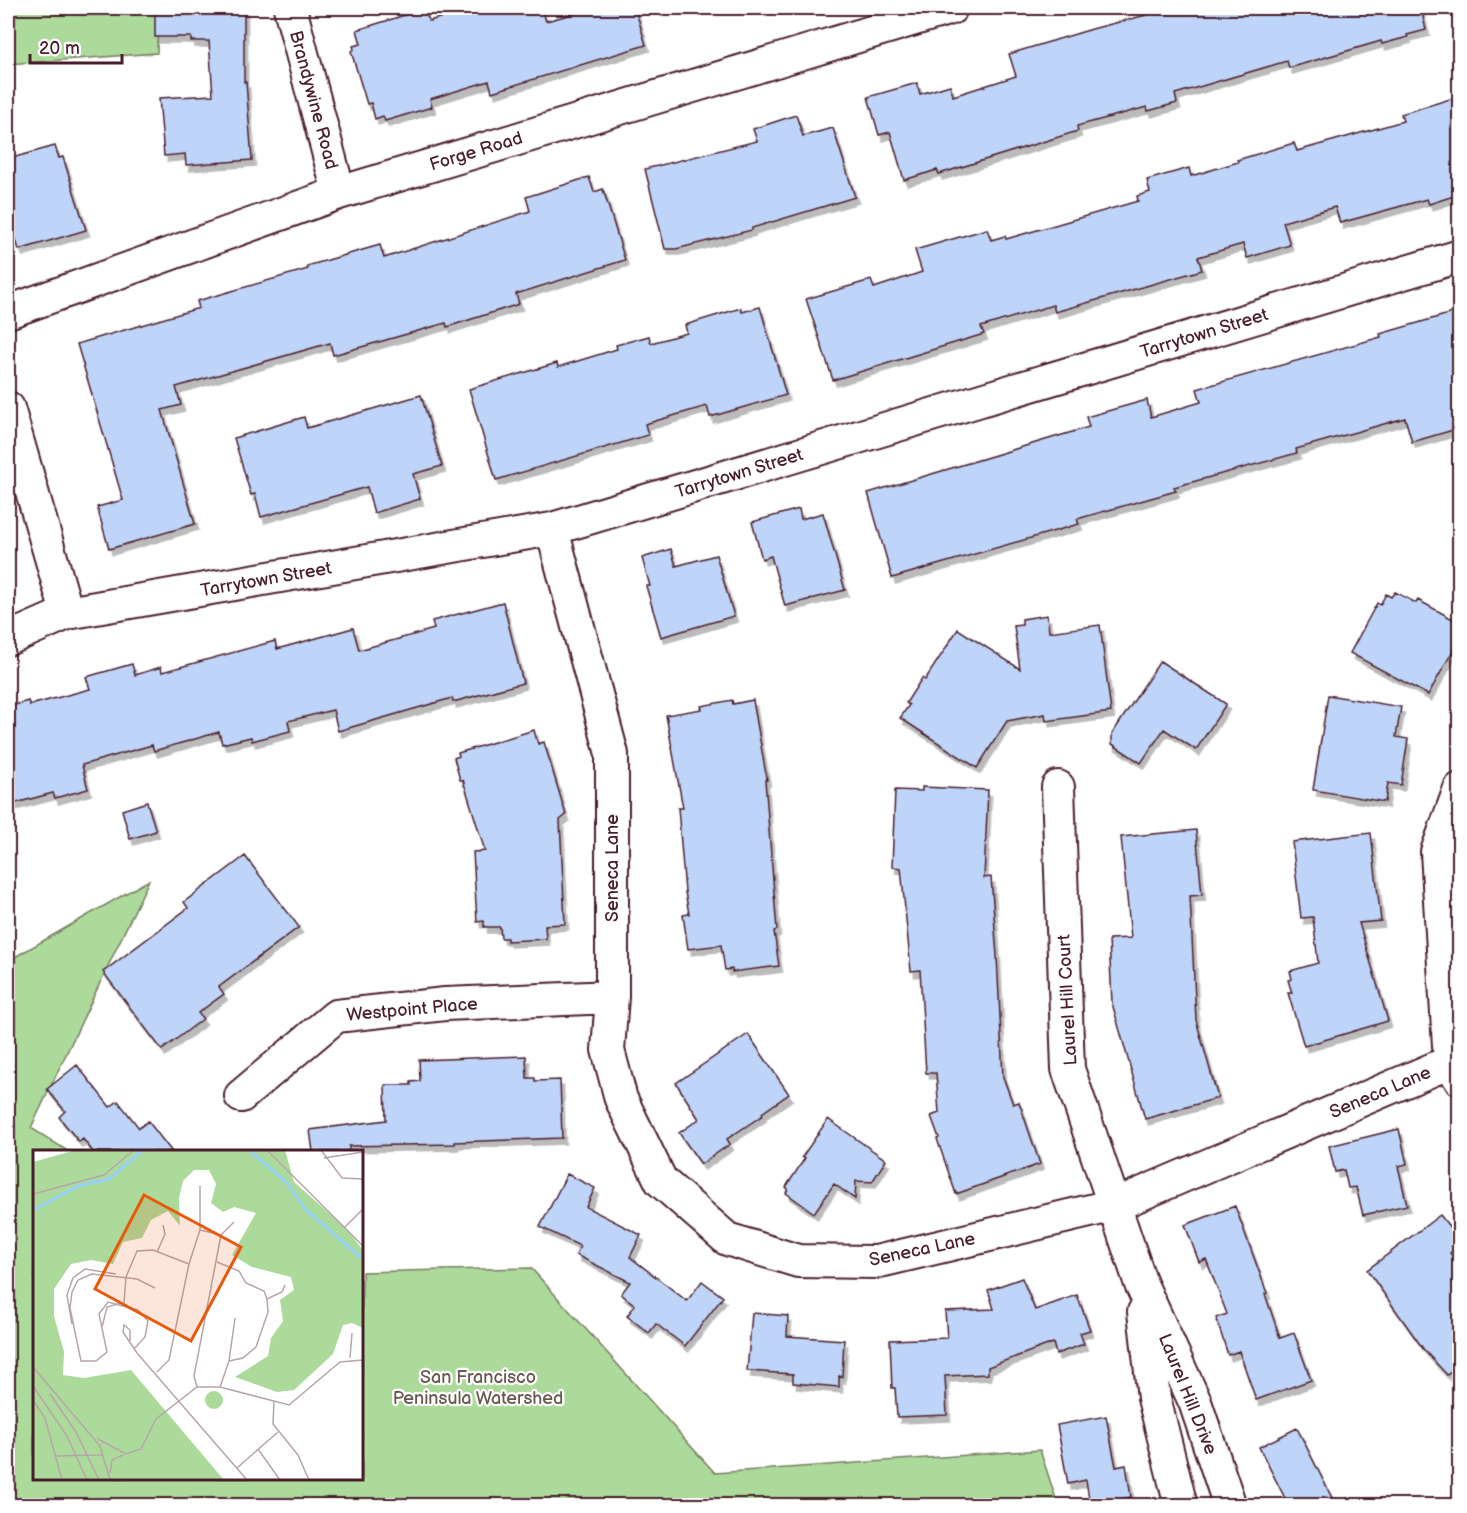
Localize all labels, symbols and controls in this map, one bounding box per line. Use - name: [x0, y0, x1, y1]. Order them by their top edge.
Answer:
- scale bar: [30, 27, 122, 65]
- street label: Brandywine Road: [285, 28, 342, 172]
- text: 20 m: [39, 38, 80, 59]
- street label: Forge Road: [427, 127, 525, 176]
- street label: Tarrytown Street: [1138, 304, 1271, 363]
- street label: Tarrytown Street: [673, 444, 806, 503]
- street label: Tarrytown Street: [199, 558, 334, 601]
- street label: Seneca Lane: [602, 814, 623, 922]
- street label: Laurel Hill Court: [1054, 934, 1081, 1066]
- street label: Westpoint Place: [346, 993, 479, 1026]
- street label: Seneca Lane: [1326, 1062, 1434, 1123]
- inset map: [33, 1150, 363, 1480]
- street label: Seneca Lane: [867, 1228, 977, 1271]
- street label: Laurel Hill Drive: [1154, 1331, 1221, 1458]
- park label: San Francisco Peninsula Watershed: [393, 1367, 563, 1409]

